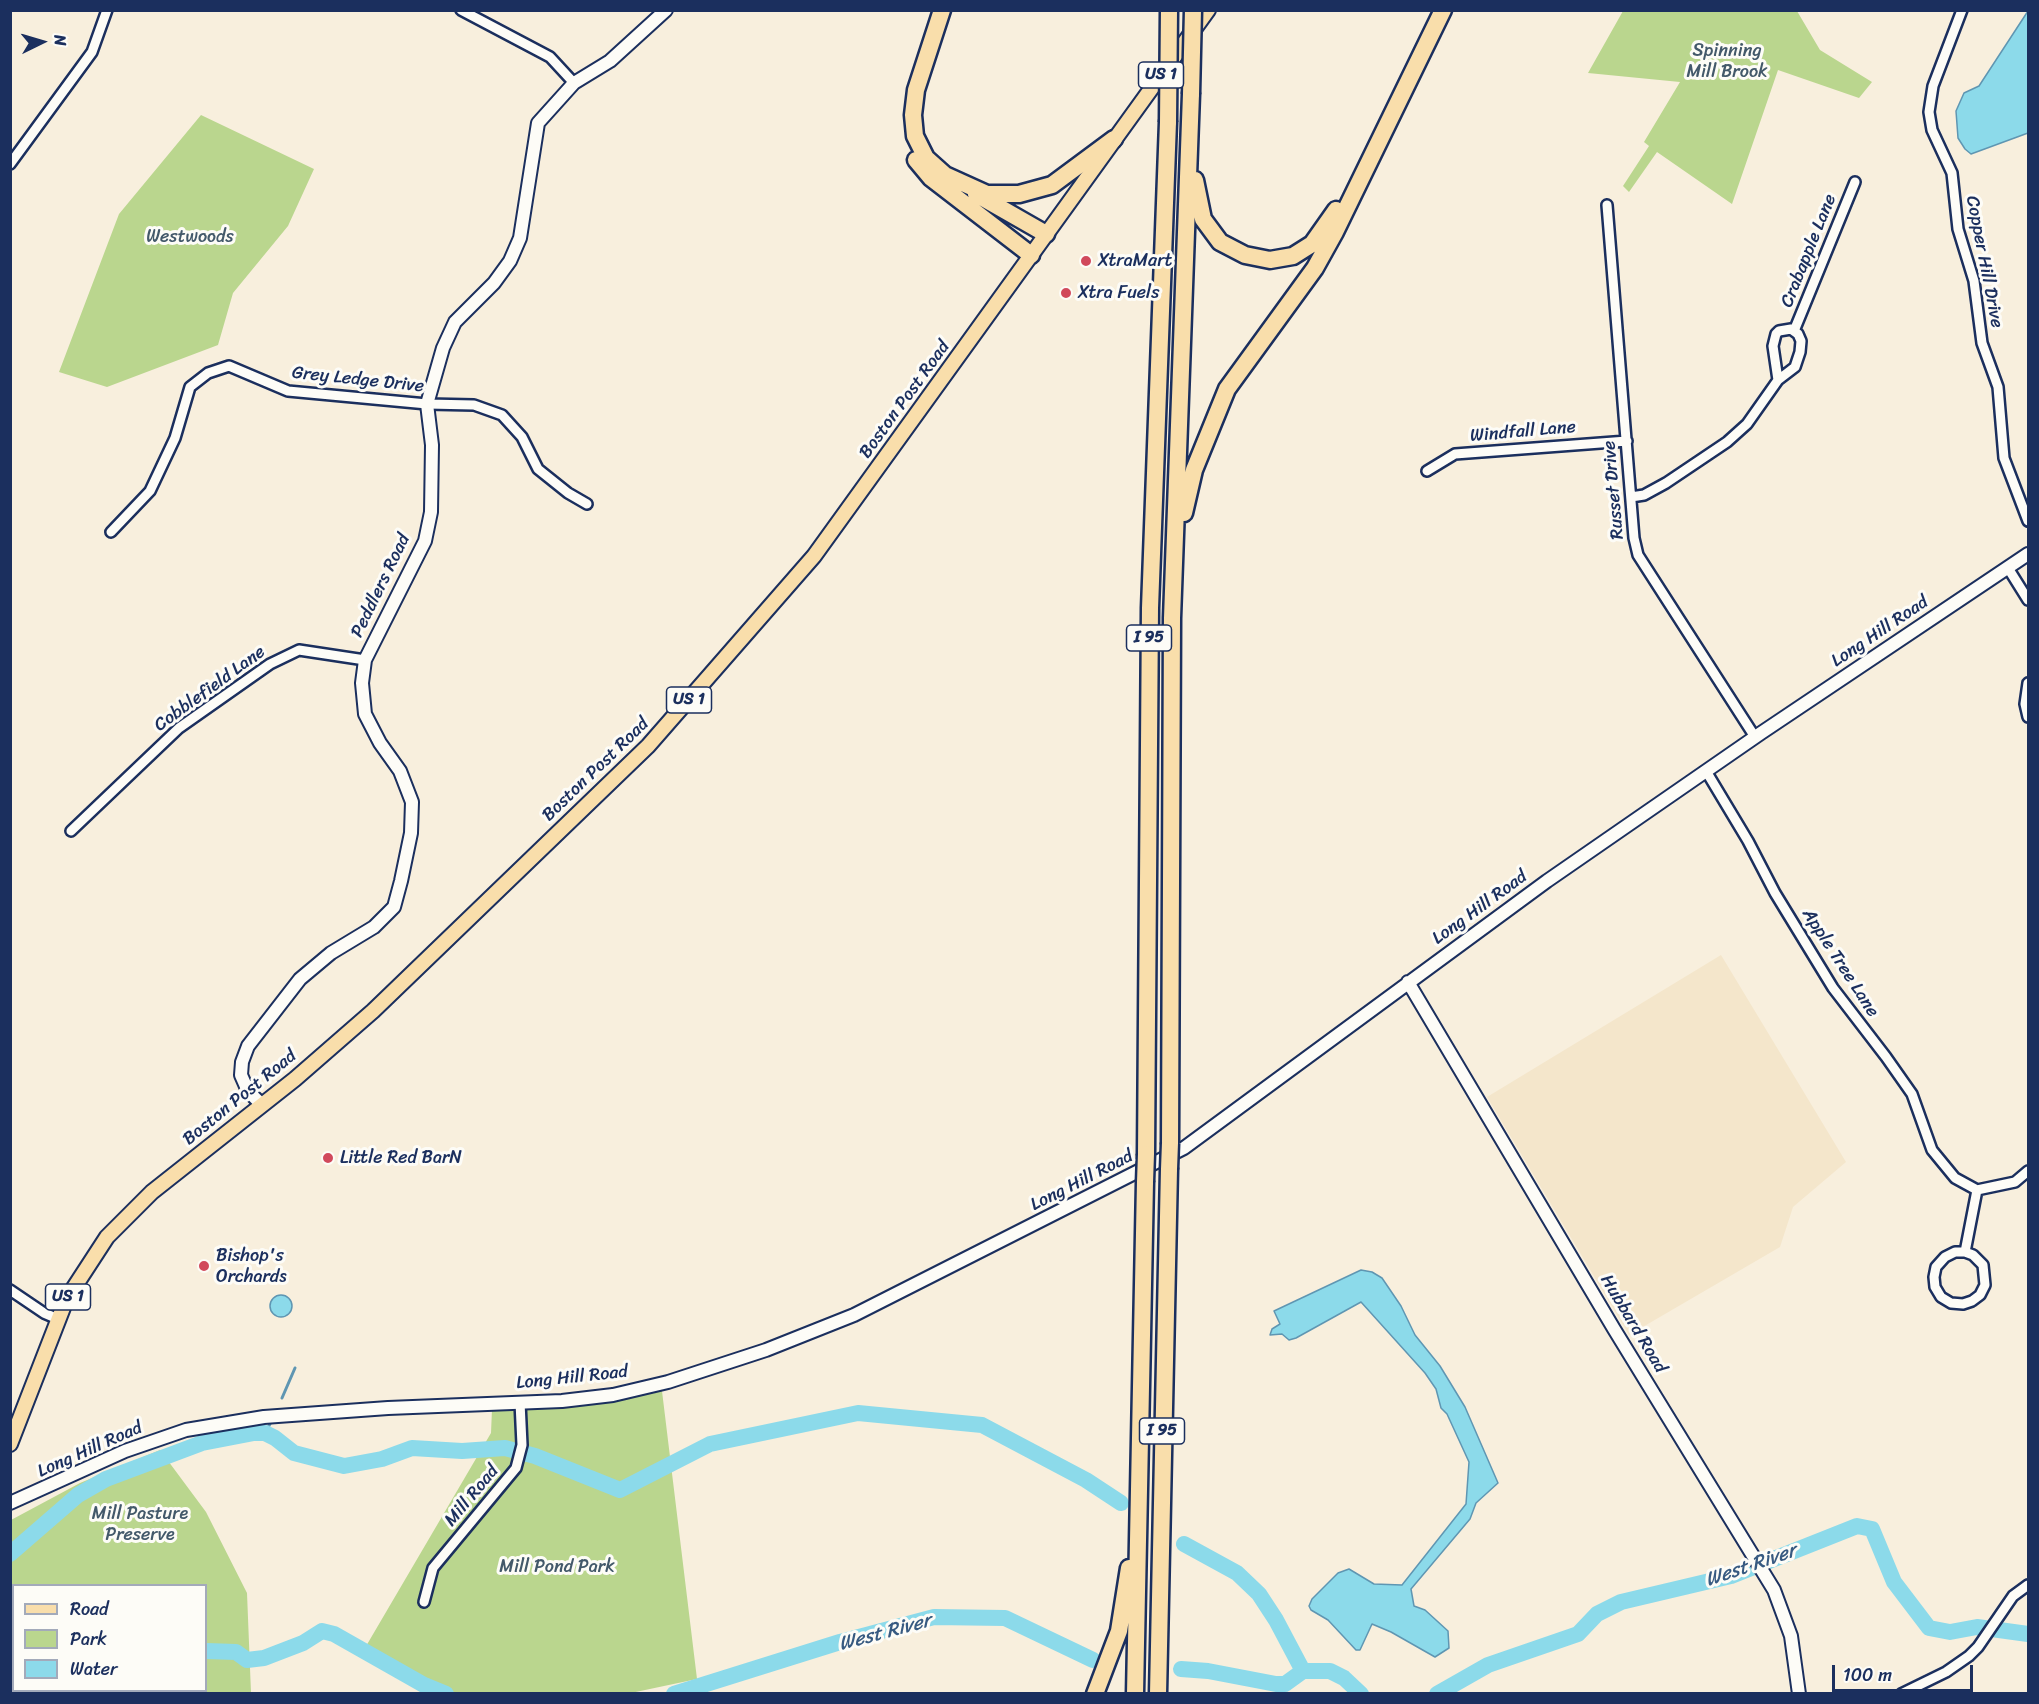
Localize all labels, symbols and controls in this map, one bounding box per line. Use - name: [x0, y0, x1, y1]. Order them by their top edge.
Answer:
- north arrow: [12, 12, 72, 72]
- text: N: [46, 34, 75, 47]
- park label: Spinning Mill Brook: [1686, 40, 1768, 82]
- road number: US 1: [1138, 62, 1184, 88]
- street label: Crabapple Lane: [1776, 191, 1842, 311]
- street label: Copper Hill Drive: [1961, 194, 2007, 330]
- park label: Westwoods: [146, 226, 234, 248]
- place label: XtraMart: [1098, 250, 1172, 272]
- marker: XtraMart: [1079, 254, 1093, 268]
- place label: Xtra Fuels: [1078, 282, 1160, 304]
- marker: Xtra Fuels: [1059, 286, 1073, 300]
- street label: Boston Post Road: [855, 337, 955, 463]
- street label: Grey Ledge Drive: [291, 362, 425, 398]
- street label: Windfall Lane: [1469, 417, 1577, 447]
- street label: Russet Drive: [1599, 440, 1629, 540]
- street label: Peddlers Road: [347, 531, 415, 641]
- street label: Long Hill Road: [1827, 592, 1933, 672]
- road number: I 95: [1126, 625, 1172, 651]
- street label: Cobblefield Lane: [150, 642, 270, 736]
- road number: US 1: [666, 687, 712, 713]
- street label: Boston Post Road: [538, 714, 654, 826]
- street label: Long Hill Road: [1428, 866, 1532, 950]
- street label: Apple Tree Lane: [1797, 905, 1883, 1021]
- street label: Boston Post Road: [179, 1046, 301, 1150]
- street label: Long Hill Road: [1027, 1146, 1137, 1216]
- place label: Little Red BarN: [340, 1147, 462, 1169]
- marker: Little Red BarN: [321, 1151, 335, 1165]
- place label: Bishop's Orchards: [216, 1245, 287, 1288]
- marker: Bishop's Orchards: [197, 1259, 211, 1273]
- street label: Hubbard Road: [1595, 1271, 1671, 1377]
- road number: US 1: [46, 1284, 90, 1310]
- street label: Long Hill Road: [515, 1361, 629, 1395]
- street label: Long Hill Road: [34, 1417, 146, 1483]
- road number: I 95: [1140, 1418, 1184, 1444]
- street label: Mill Road: [440, 1461, 504, 1531]
- park label: Mill Pasture Preserve: [92, 1503, 188, 1546]
- water label: West River: [1703, 1539, 1799, 1593]
- park label: Mill Pond Park: [499, 1556, 615, 1578]
- legend: [12, 1584, 207, 1692]
- text: Road: [70, 1593, 109, 1625]
- water label: West River: [836, 1609, 934, 1657]
- text: Park: [70, 1623, 107, 1655]
- text: Water: [70, 1653, 117, 1685]
- scale bar: [1835, 1653, 1976, 1691]
- text: 100 m: [1843, 1659, 1892, 1691]

